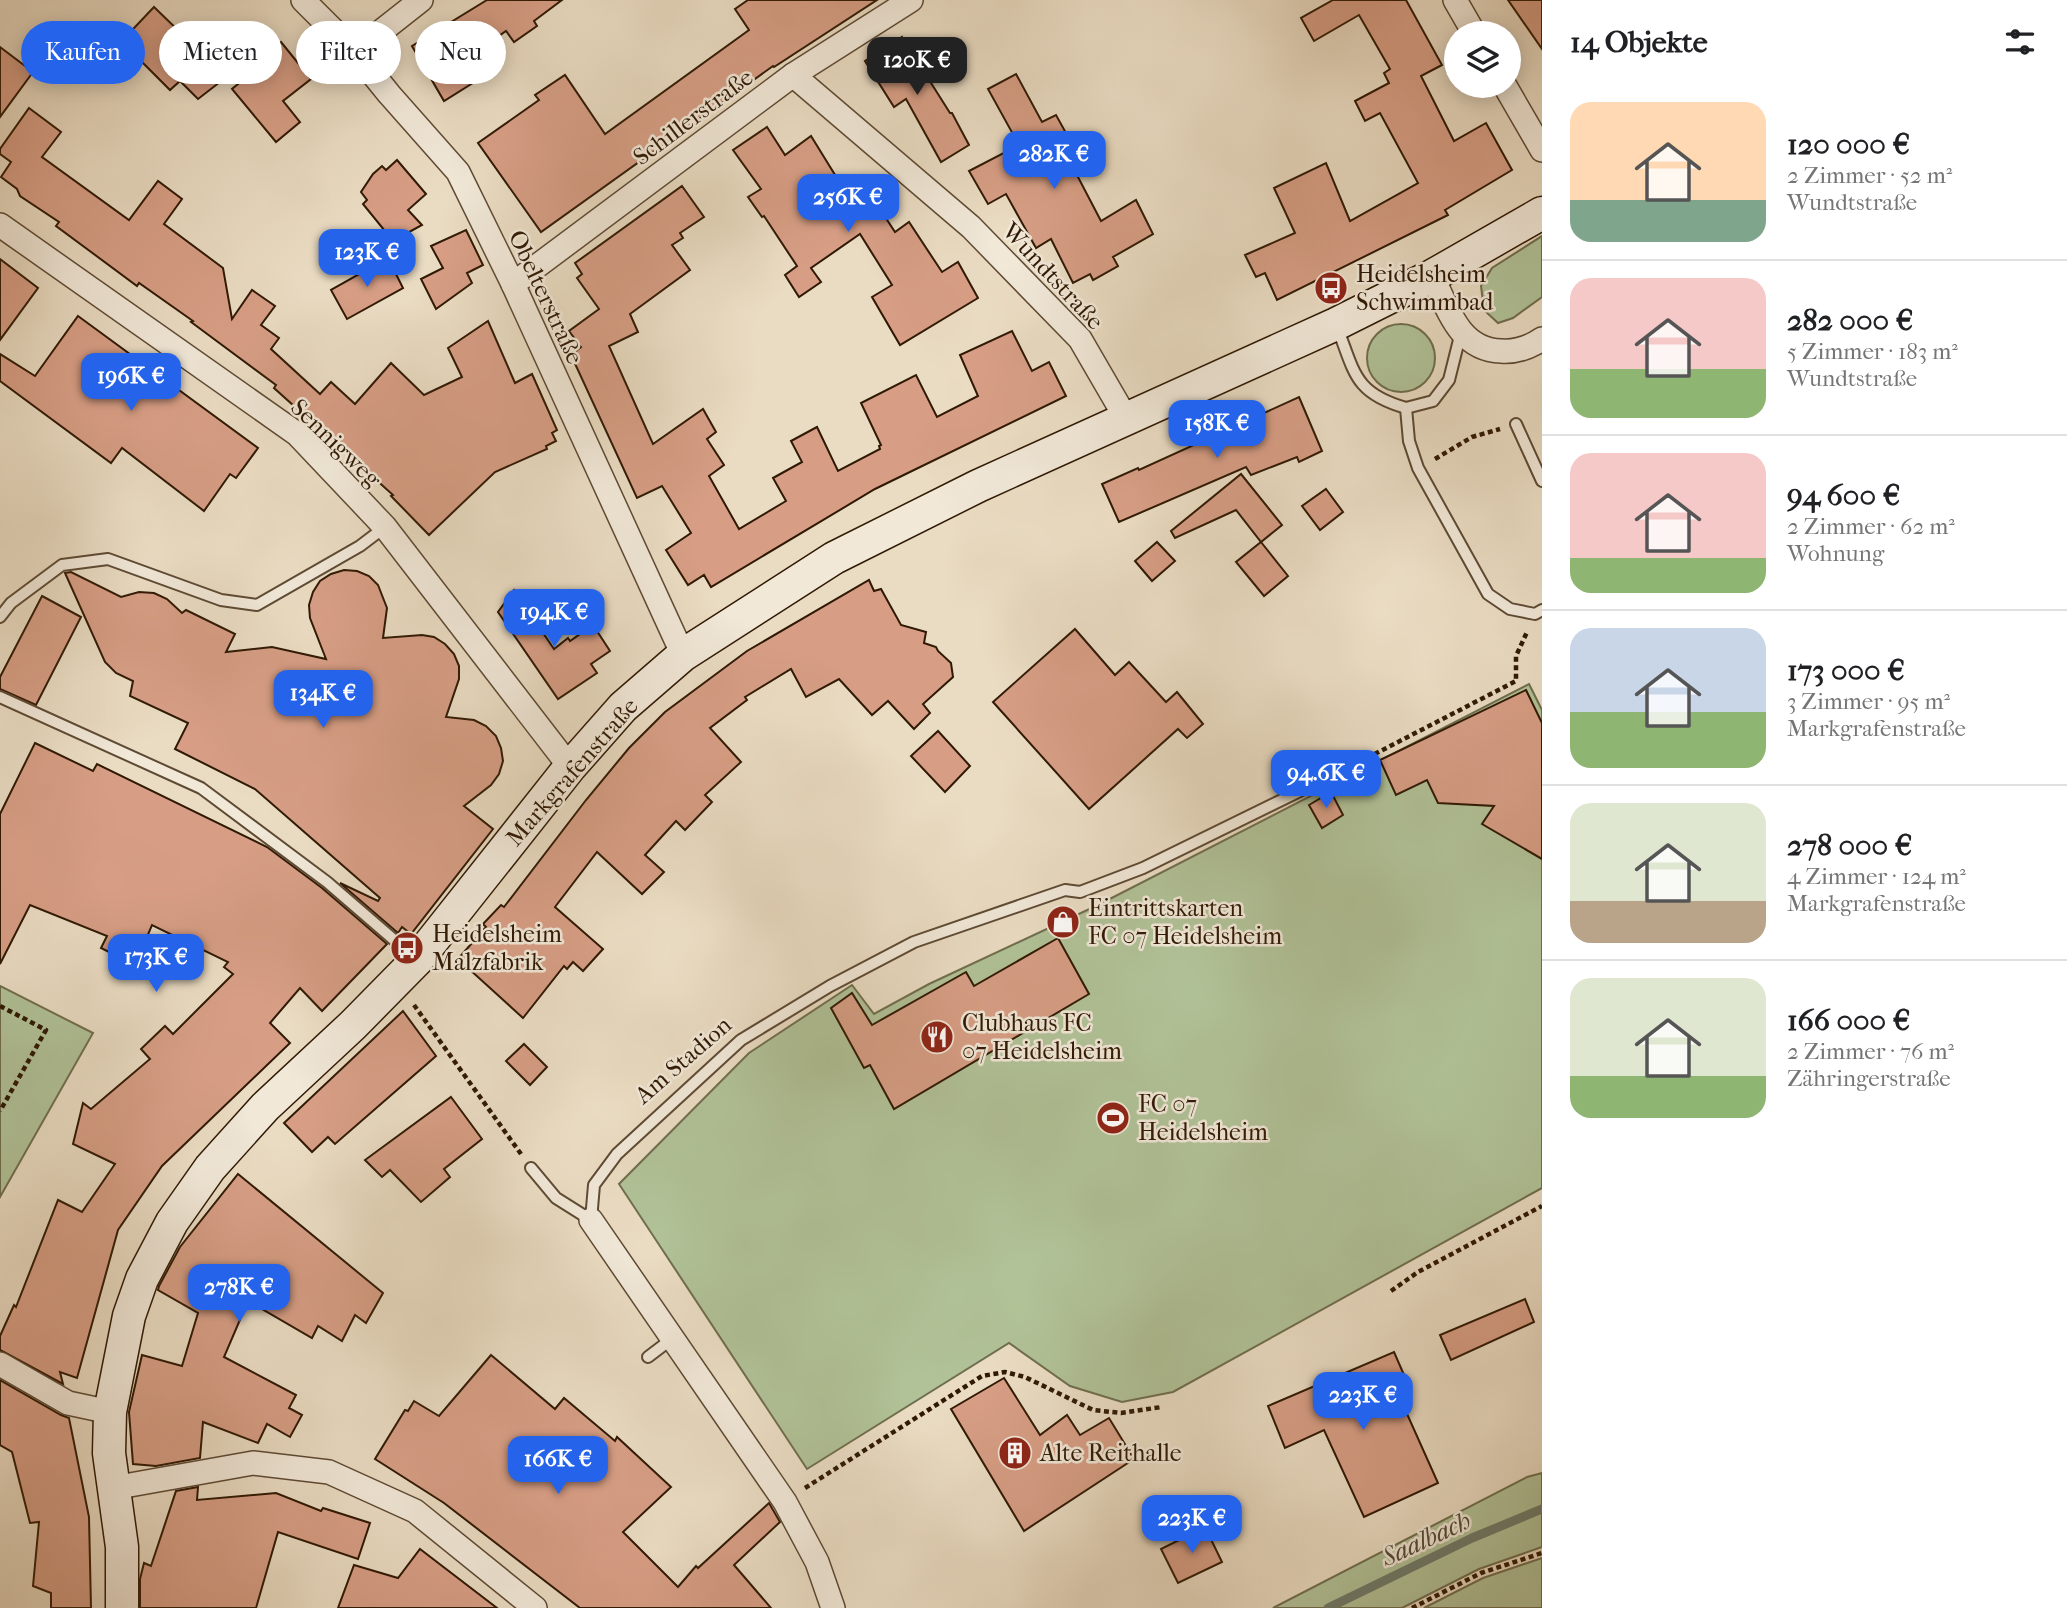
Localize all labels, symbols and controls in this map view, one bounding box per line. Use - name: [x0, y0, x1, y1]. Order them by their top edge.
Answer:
- chip: Kaufen: [21, 21, 145, 84]
- chip: Mieten: [159, 21, 282, 84]
- chip: Filter: [296, 21, 401, 84]
- chip: Neu: [415, 21, 506, 84]
- map controls: [1444, 21, 1521, 98]
- button: layers: [1444, 21, 1521, 98]
- icon: filters: [2001, 23, 2039, 61]
- text: 14 Objekte: [1570, 25, 1708, 60]
- pin: 120K €: [860, 38, 974, 97]
- text: 120K €: [883, 46, 951, 73]
- street label: Schillerstraße: [628, 63, 758, 171]
- text: 120 000 €: [1787, 127, 1910, 162]
- icon: home: [1626, 130, 1710, 214]
- pin: 282K €: [997, 132, 1111, 191]
- text: 282K €: [1019, 140, 1089, 167]
- text: 2 Zimmer · 52 m²: [1787, 162, 1952, 189]
- pin: 256K €: [791, 174, 905, 234]
- text: 256K €: [813, 183, 883, 210]
- text: Wundtstraße: [1787, 189, 1917, 216]
- street label: Wundtstraße: [996, 216, 1110, 335]
- street label: Obelterstraße: [503, 226, 589, 368]
- pin: 123K €: [310, 230, 424, 289]
- text: 123K €: [335, 238, 399, 265]
- place label: Heidelsheim Schwimmbad: [1356, 260, 1494, 316]
- bus stop icon: Heidelsheim Schwimmbad: [1312, 269, 1350, 307]
- text: 282 000 €: [1787, 303, 1913, 338]
- icon: home: [1626, 306, 1710, 390]
- text: 5 Zimmer · 183 m²: [1787, 338, 1958, 365]
- pin: 196K €: [74, 354, 188, 413]
- text: 196K €: [97, 362, 165, 389]
- text: Wundtstraße: [1787, 365, 1917, 392]
- street label: Sennigweg: [285, 393, 388, 494]
- pin: 158K €: [1160, 400, 1274, 460]
- text: 158K €: [1185, 409, 1249, 436]
- text: 94 600 €: [1787, 478, 1900, 513]
- icon: home: [1626, 481, 1710, 565]
- text: 2 Zimmer · 62 m²: [1787, 513, 1955, 540]
- text: Wohnung: [1787, 540, 1884, 567]
- pin: 194K €: [497, 590, 611, 649]
- text: 194K €: [520, 598, 588, 625]
- text: 173 000 €: [1787, 653, 1905, 688]
- icon: home: [1626, 656, 1710, 740]
- pin: 134K €: [266, 670, 380, 730]
- text: 134K €: [290, 679, 356, 706]
- text: 3 Zimmer · 95 m²: [1787, 688, 1950, 715]
- street label: Markgrafenstraße: [500, 692, 644, 852]
- text: Markgrafenstraße: [1787, 715, 1966, 742]
- pin: 94.6K €: [1261, 750, 1391, 810]
- text: 94.6K €: [1287, 759, 1365, 786]
- text: 278 000 €: [1787, 828, 1912, 863]
- icon: home: [1626, 831, 1710, 915]
- text: 4 Zimmer · 124 m²: [1787, 863, 1966, 890]
- text: Markgrafenstraße: [1787, 890, 1966, 917]
- place label: Eintrittskarten FC 07 Heidelsheim: [1088, 894, 1282, 950]
- shop icon: Eintrittskarten FC 07 Heidelsheim: [1044, 903, 1082, 941]
- place label: Heidelsheim Malzfabrik: [432, 920, 562, 976]
- bus stop icon: Heidelsheim Malzfabrik: [388, 929, 426, 967]
- pin: 173K €: [99, 934, 213, 994]
- text: 173K €: [124, 943, 188, 970]
- text: 166 000 €: [1787, 1003, 1910, 1038]
- icon: home: [1626, 1006, 1710, 1090]
- place label: Clubhaus FC 07 Heidelsheim: [962, 1009, 1122, 1065]
- street label: Am Stadion: [628, 1010, 737, 1110]
- restaurant icon: Clubhaus FC 07 Heidelsheim: [918, 1018, 956, 1056]
- text: 2 Zimmer · 76 m²: [1787, 1038, 1954, 1065]
- text: Zähringerstraße: [1787, 1065, 1951, 1092]
- place label: FC 07 Heidelsheim: [1138, 1090, 1268, 1146]
- sports icon: FC 07 Heidelsheim: [1094, 1099, 1132, 1137]
- pin: 278K €: [182, 1264, 296, 1324]
- text: 278K €: [204, 1273, 274, 1300]
- pin: 223K €: [1306, 1372, 1420, 1432]
- text: 223K €: [1329, 1381, 1397, 1408]
- building icon: Alte Reithalle: [996, 1434, 1034, 1472]
- pin: 166K €: [501, 1436, 615, 1496]
- place label: Alte Reithalle: [1039, 1439, 1182, 1467]
- text: 166K €: [524, 1445, 592, 1472]
- pin: 223K €: [1135, 1496, 1249, 1555]
- text: 223K €: [1158, 1504, 1226, 1531]
- water label: Saalbach: [1375, 1505, 1476, 1574]

